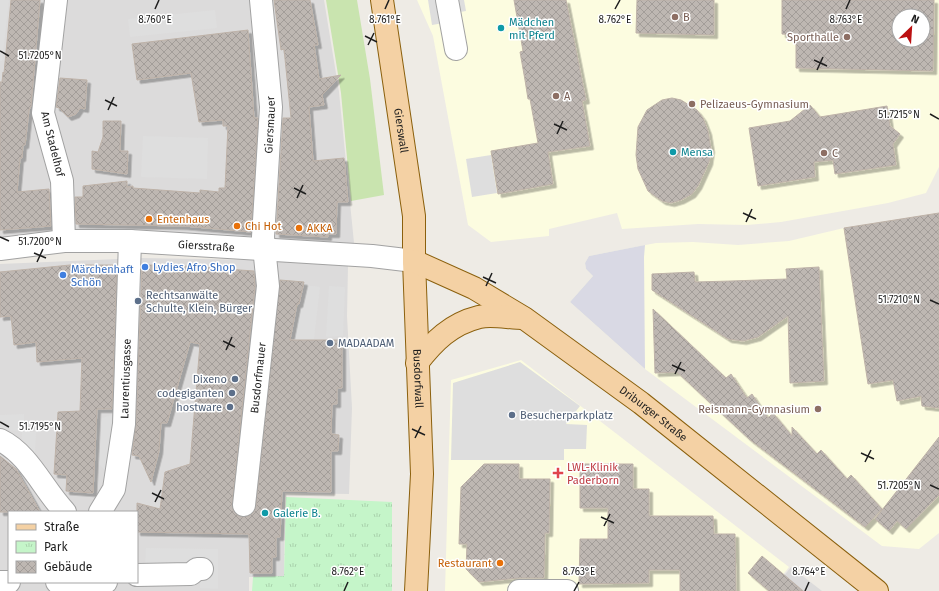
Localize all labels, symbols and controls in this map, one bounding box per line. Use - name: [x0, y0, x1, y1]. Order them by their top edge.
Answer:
- north arrow: [891, 8, 931, 48]
- place label: B: [683, 11, 690, 24]
- marker: B: [670, 12, 680, 22]
- text: N: [909, 12, 921, 27]
- text: 8.760°E: [138, 14, 172, 26]
- text: 8.761°E: [369, 14, 401, 26]
- text: 8.762°E: [599, 14, 631, 26]
- text: 8.763°E: [830, 14, 862, 26]
- place label: Mädchen mit Pferd: [509, 16, 555, 42]
- marker: Mädchen mit Pferd: [496, 23, 506, 33]
- place label: Sporthalle: [787, 31, 839, 44]
- marker: Sporthalle: [842, 32, 852, 42]
- text: 51.7205°N: [18, 50, 62, 62]
- place label: A: [564, 90, 571, 103]
- marker: A: [551, 91, 561, 101]
- street label: Giersmauer: [262, 95, 278, 154]
- place label: Pelizaeus-Gymnasium: [700, 98, 809, 111]
- marker: Pelizaeus-Gymnasium: [687, 99, 697, 109]
- street label: Gierswall: [391, 107, 411, 154]
- text: 51.7215°N: [878, 109, 920, 121]
- street label: Am Stadelhof: [38, 110, 67, 179]
- place label: Mensa: [681, 146, 713, 159]
- marker: Mensa: [668, 147, 678, 157]
- place label: C: [832, 147, 838, 160]
- marker: C: [819, 148, 829, 158]
- place label: Entenhaus: [157, 213, 209, 226]
- marker: Entenhaus: [144, 214, 154, 224]
- place label: Chi Hot: [245, 220, 281, 233]
- marker: Chi Hot: [232, 221, 242, 231]
- place label: AKKA: [307, 222, 333, 235]
- marker: AKKA: [294, 223, 304, 233]
- text: 51.7200°N: [18, 236, 62, 248]
- street label: Giersstraße: [178, 238, 235, 254]
- place label: Lydies Afro Shop: [153, 261, 235, 274]
- marker: Lydies Afro Shop: [140, 262, 150, 272]
- place label: Märchenhaft Schön: [71, 263, 134, 289]
- marker: Märchenhaft Schön: [58, 270, 68, 280]
- place label: Rechtsanwälte Schulte, Klein, Bürger: [146, 289, 253, 315]
- text: 51.7210°N: [878, 294, 920, 306]
- marker: Rechtsanwälte Schulte, Klein, Bürger: [133, 296, 143, 306]
- place label: MADAADAM: [338, 337, 394, 350]
- street label: Laurentiusgasse: [118, 338, 134, 419]
- marker: MADAADAM: [325, 338, 335, 348]
- street label: Busdorfmauer: [248, 341, 269, 414]
- street label: Busdorfwall: [410, 349, 426, 408]
- place label: Dixeno: [193, 373, 227, 386]
- marker: Dixeno: [230, 374, 240, 384]
- street label: Driburger Straße: [617, 383, 690, 444]
- place label: codegiganten: [157, 387, 224, 400]
- marker: codegiganten: [227, 388, 237, 398]
- place label: hostware: [176, 401, 222, 414]
- marker: hostware: [225, 402, 235, 412]
- place label: Reismann-Gymnasium: [698, 403, 810, 416]
- marker: Reismann-Gymnasium: [813, 404, 823, 414]
- place label: Besucherparkplatz: [520, 409, 613, 422]
- marker: Besucherparkplatz: [507, 410, 517, 420]
- text: 51.7195°N: [19, 421, 61, 433]
- place label: LWL-Klinik Paderborn: [567, 461, 619, 487]
- marker: LWL-Klinik Paderborn: [552, 467, 564, 479]
- text: 51.7205°N: [877, 480, 921, 492]
- place label: Galerie B.: [273, 507, 321, 520]
- marker: Galerie B.: [260, 508, 270, 518]
- legend: [8, 511, 138, 583]
- text: Straße: [44, 520, 79, 534]
- text: Park: [44, 540, 68, 554]
- place label: Restaurant: [438, 557, 492, 570]
- marker: Restaurant: [495, 558, 505, 568]
- text: Gebäude: [44, 560, 92, 574]
- text: 8.762°E: [332, 566, 364, 578]
- text: 8.763°E: [563, 566, 595, 578]
- text: 8.764°E: [792, 566, 826, 578]

